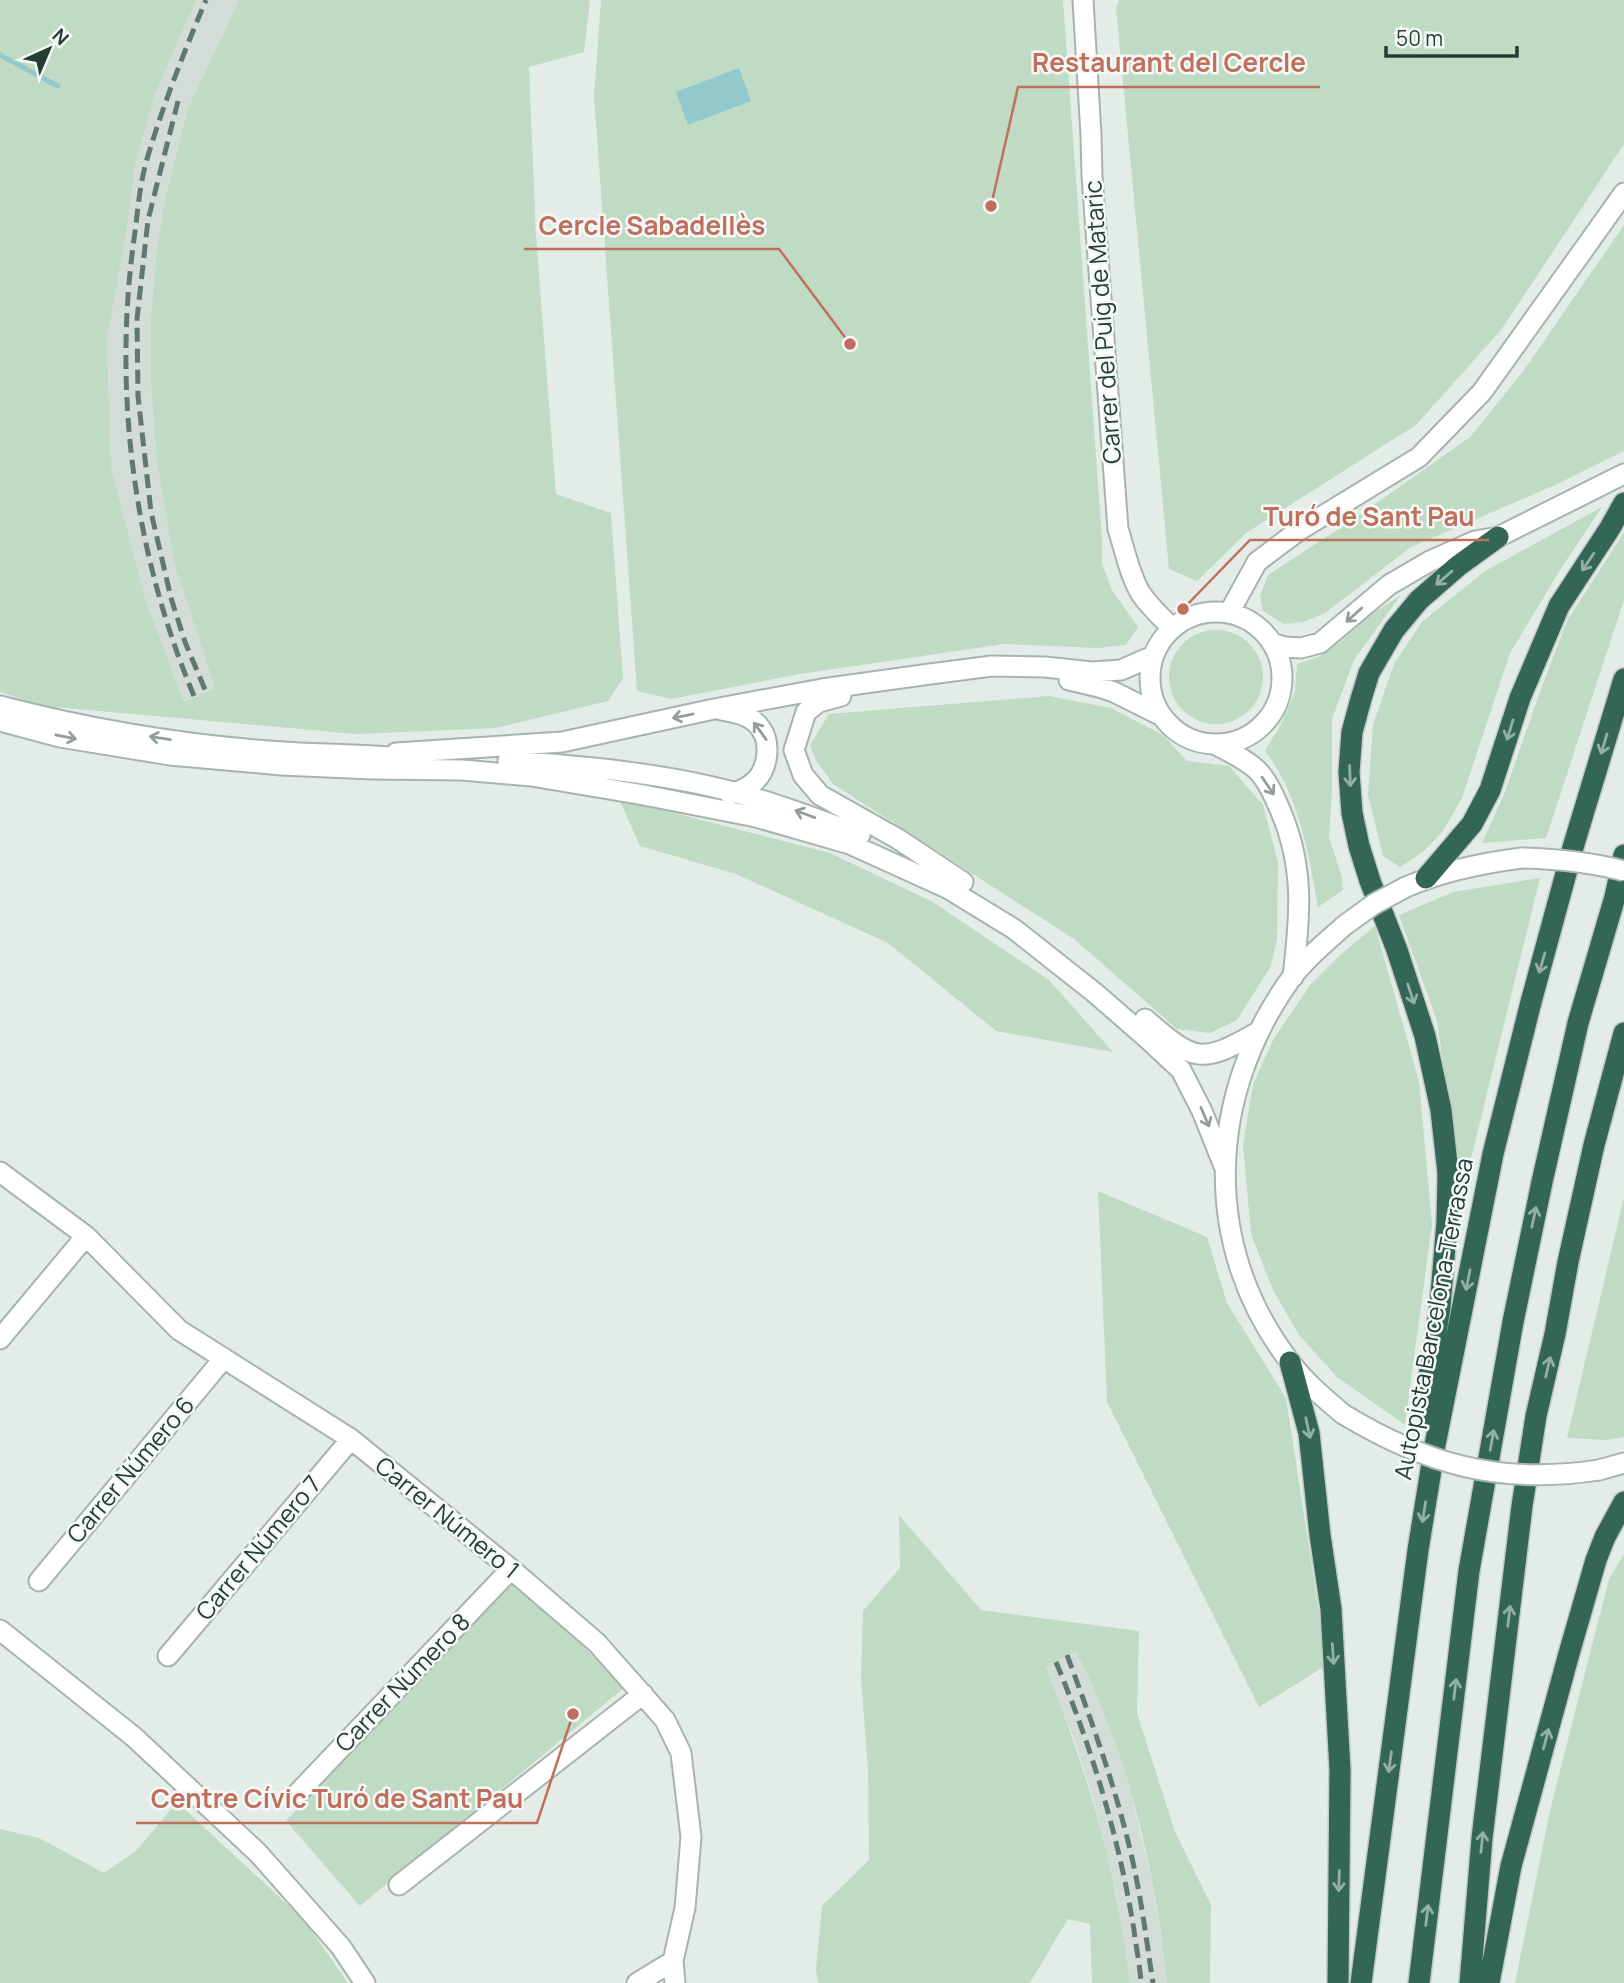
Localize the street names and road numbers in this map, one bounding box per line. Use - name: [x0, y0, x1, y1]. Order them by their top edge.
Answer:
- street label: Carrer del Puig de Mataric: [1075, 179, 1128, 465]
- street label: Autopista Barcelona-Terrassa: [1385, 1155, 1480, 1482]
- street label: Carrer Número 6: [59, 1389, 201, 1549]
- street label: Carrer Número 1: [369, 1448, 527, 1585]
- street label: Carrer Número 7: [188, 1468, 328, 1626]
- street label: Carrer Número 8: [327, 1605, 477, 1759]

